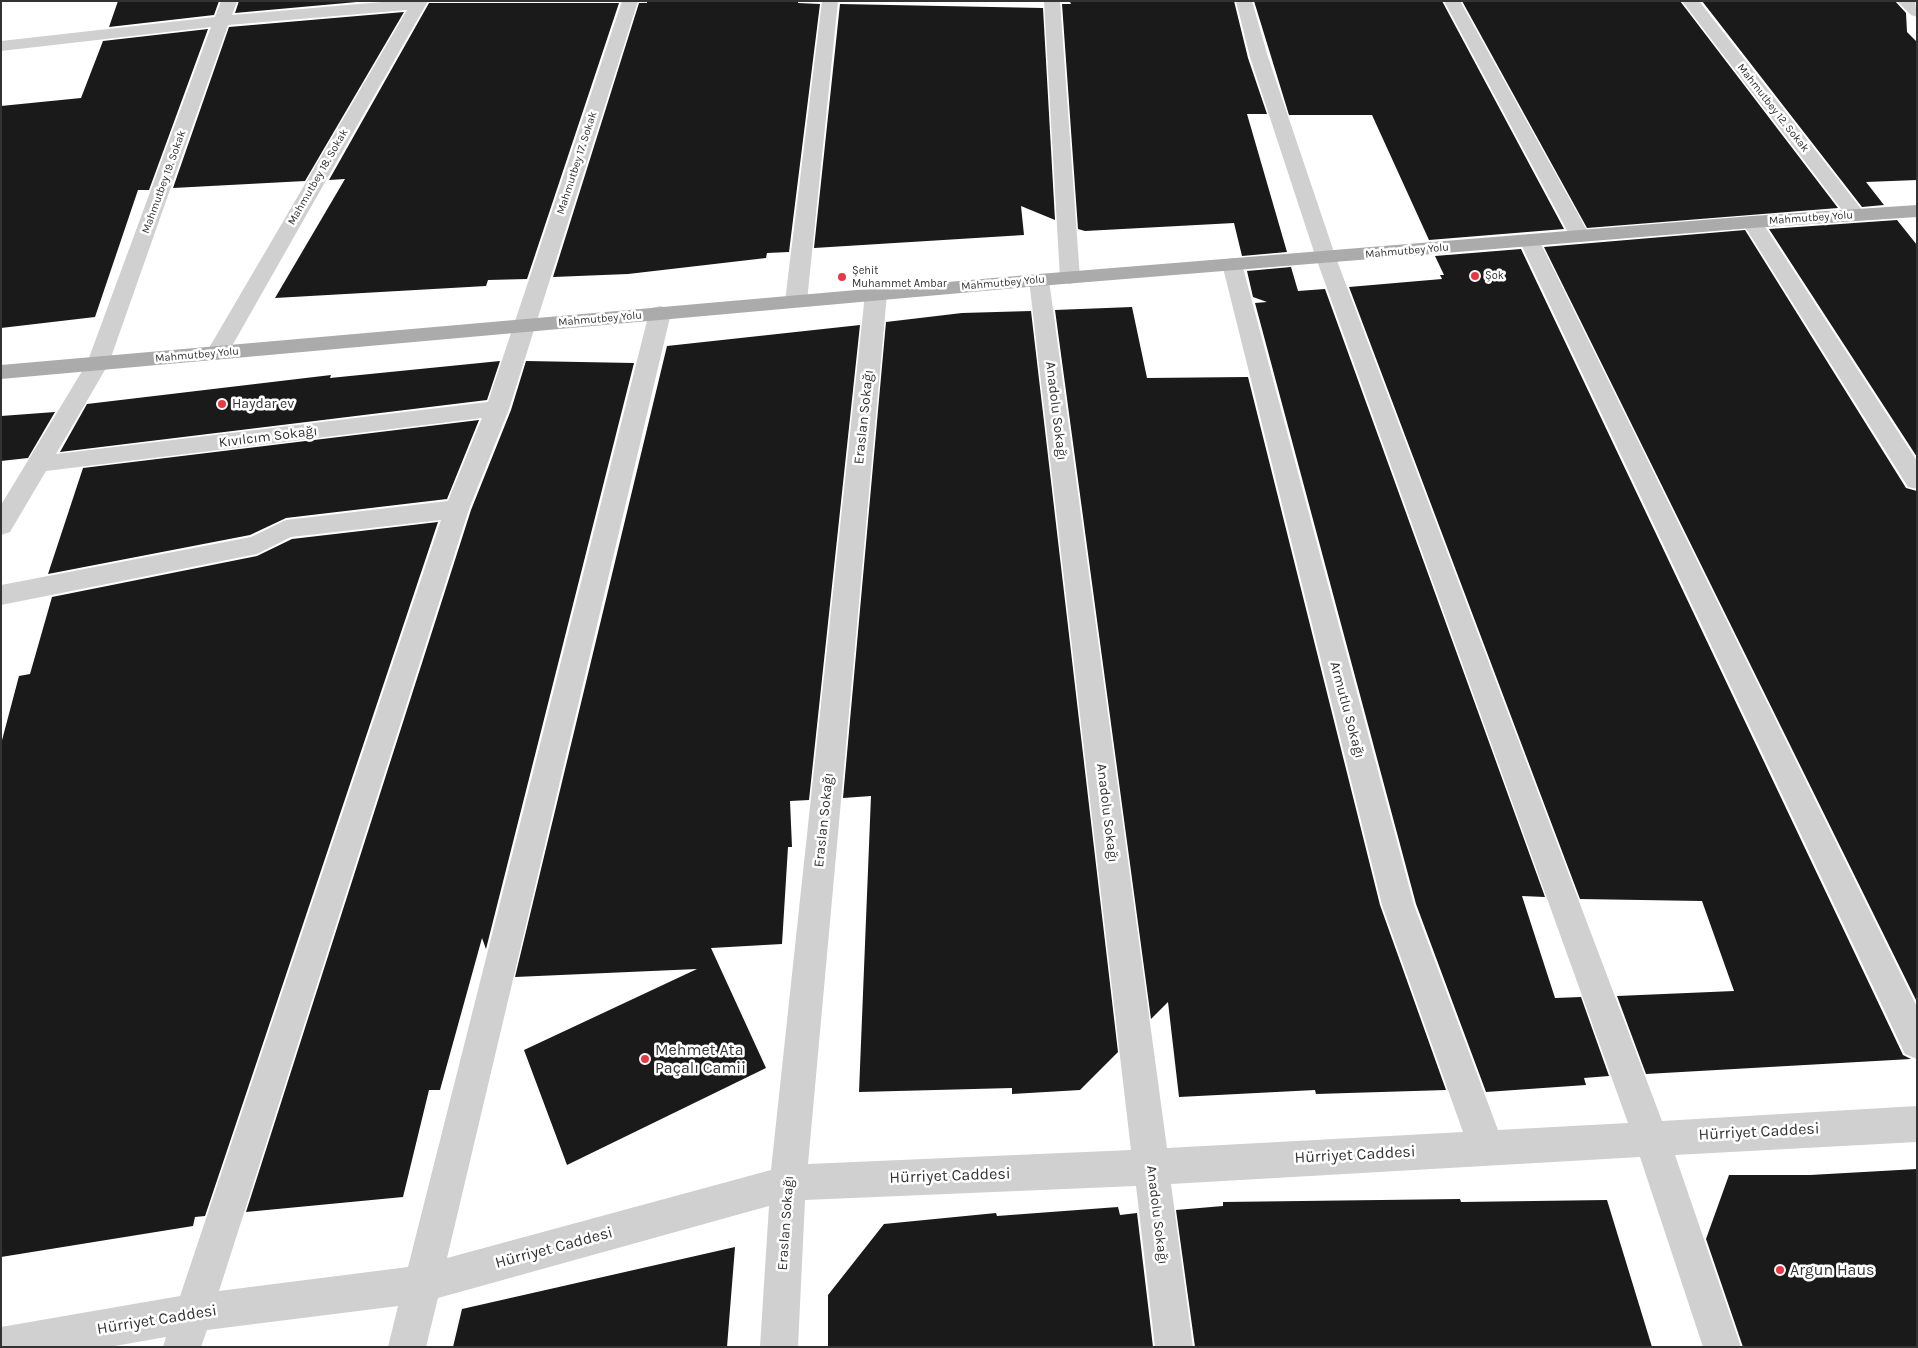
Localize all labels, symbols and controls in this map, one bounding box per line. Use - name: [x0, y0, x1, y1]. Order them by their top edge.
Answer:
- street label: Mahmutbey 12. Sokak: [1734, 61, 1812, 155]
- street label: Mahmutbey 17. Sokak: [554, 110, 600, 216]
- street label: Mahmutbey 18. Sokak: [285, 126, 351, 228]
- street label: Mahmutbey 19. Sokak: [139, 129, 189, 235]
- street label: Mahmutbey Yolu: [1769, 208, 1853, 228]
- street label: Mahmutbey Yolu: [1365, 241, 1449, 261]
- place label: Şehit Muhammet Ambar: [852, 264, 947, 290]
- place label: Şok: [1485, 269, 1504, 283]
- marker: Şok: [1469, 270, 1481, 282]
- marker: Şehit Muhammet Ambar: [836, 271, 848, 283]
- street label: Mahmutbey Yolu: [961, 273, 1045, 293]
- street label: Mahmutbey Yolu: [558, 309, 642, 329]
- street label: Mahmutbey Yolu: [155, 345, 239, 365]
- street label: Anadolu Sokağı: [1042, 361, 1070, 461]
- street label: Eraslan Sokağı: [851, 369, 877, 465]
- place label: Haydar ev: [232, 396, 294, 412]
- marker: Haydar ev: [216, 398, 228, 410]
- street label: Kıvılcım Sokağı: [218, 423, 318, 451]
- street label: Armutlu Sokağı: [1326, 660, 1368, 760]
- street label: Anadolu Sokağı: [1093, 763, 1121, 863]
- street label: Eraslan Sokağı: [811, 772, 837, 868]
- place label: Mehmet Ata Paçalı Camii: [655, 1040, 746, 1078]
- marker: Mehmet Ata Paçalı Camii: [639, 1053, 651, 1065]
- street label: Hürriyet Caddesi: [1698, 1119, 1820, 1145]
- street label: Hürriyet Caddesi: [1294, 1142, 1416, 1168]
- street label: Hürriyet Caddesi: [889, 1164, 1011, 1188]
- street label: Anadolu Sokağı: [1143, 1165, 1171, 1265]
- street label: Eraslan Sokağı: [774, 1175, 798, 1271]
- street label: Hürriyet Caddesi: [493, 1223, 615, 1273]
- place label: Argun Haus: [1790, 1260, 1874, 1280]
- marker: Argun Haus: [1774, 1264, 1786, 1276]
- street label: Hürriyet Caddesi: [96, 1301, 218, 1339]

